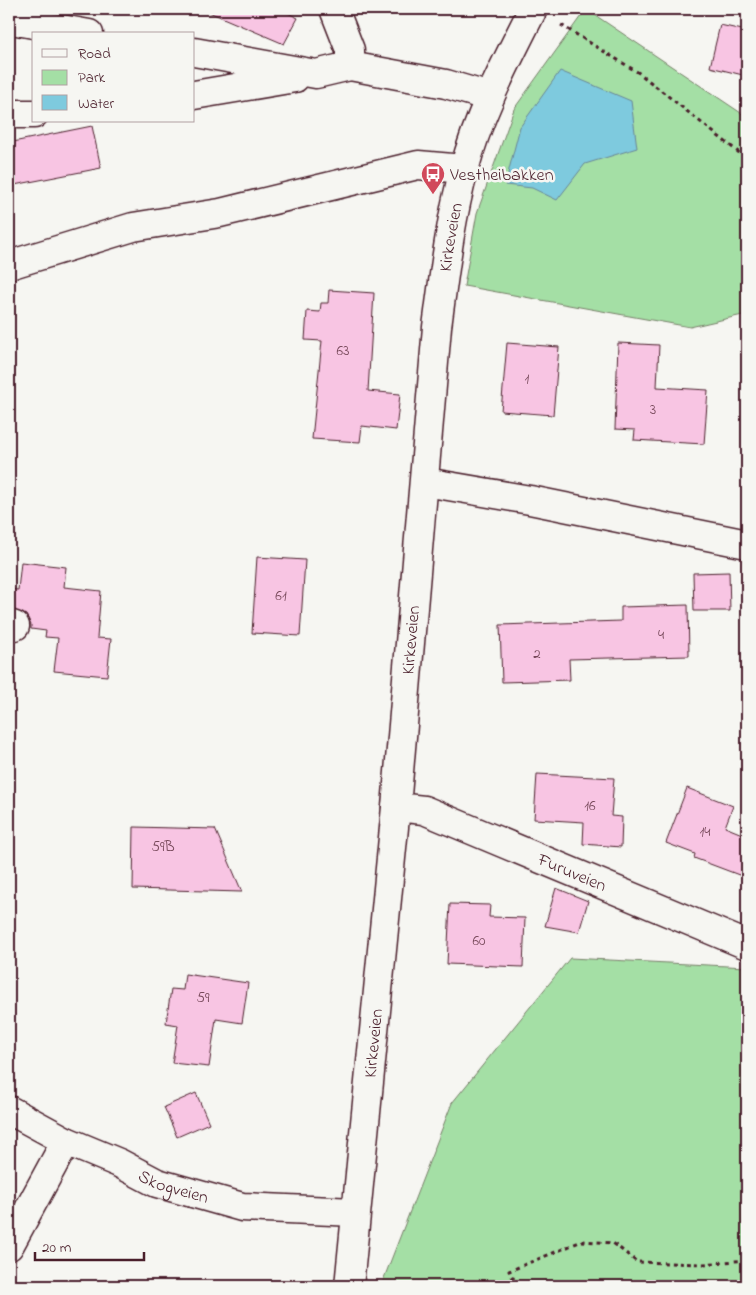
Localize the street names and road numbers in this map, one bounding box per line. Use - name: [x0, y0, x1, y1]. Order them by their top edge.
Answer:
- street label: Kirkeveien: [434, 201, 471, 273]
- street label: Kirkeveien: [396, 604, 428, 676]
- street label: Furuveien: [532, 848, 610, 900]
- street label: Kirkeveien: [358, 1007, 391, 1079]
- street label: Skogveien: [133, 1164, 211, 1212]

